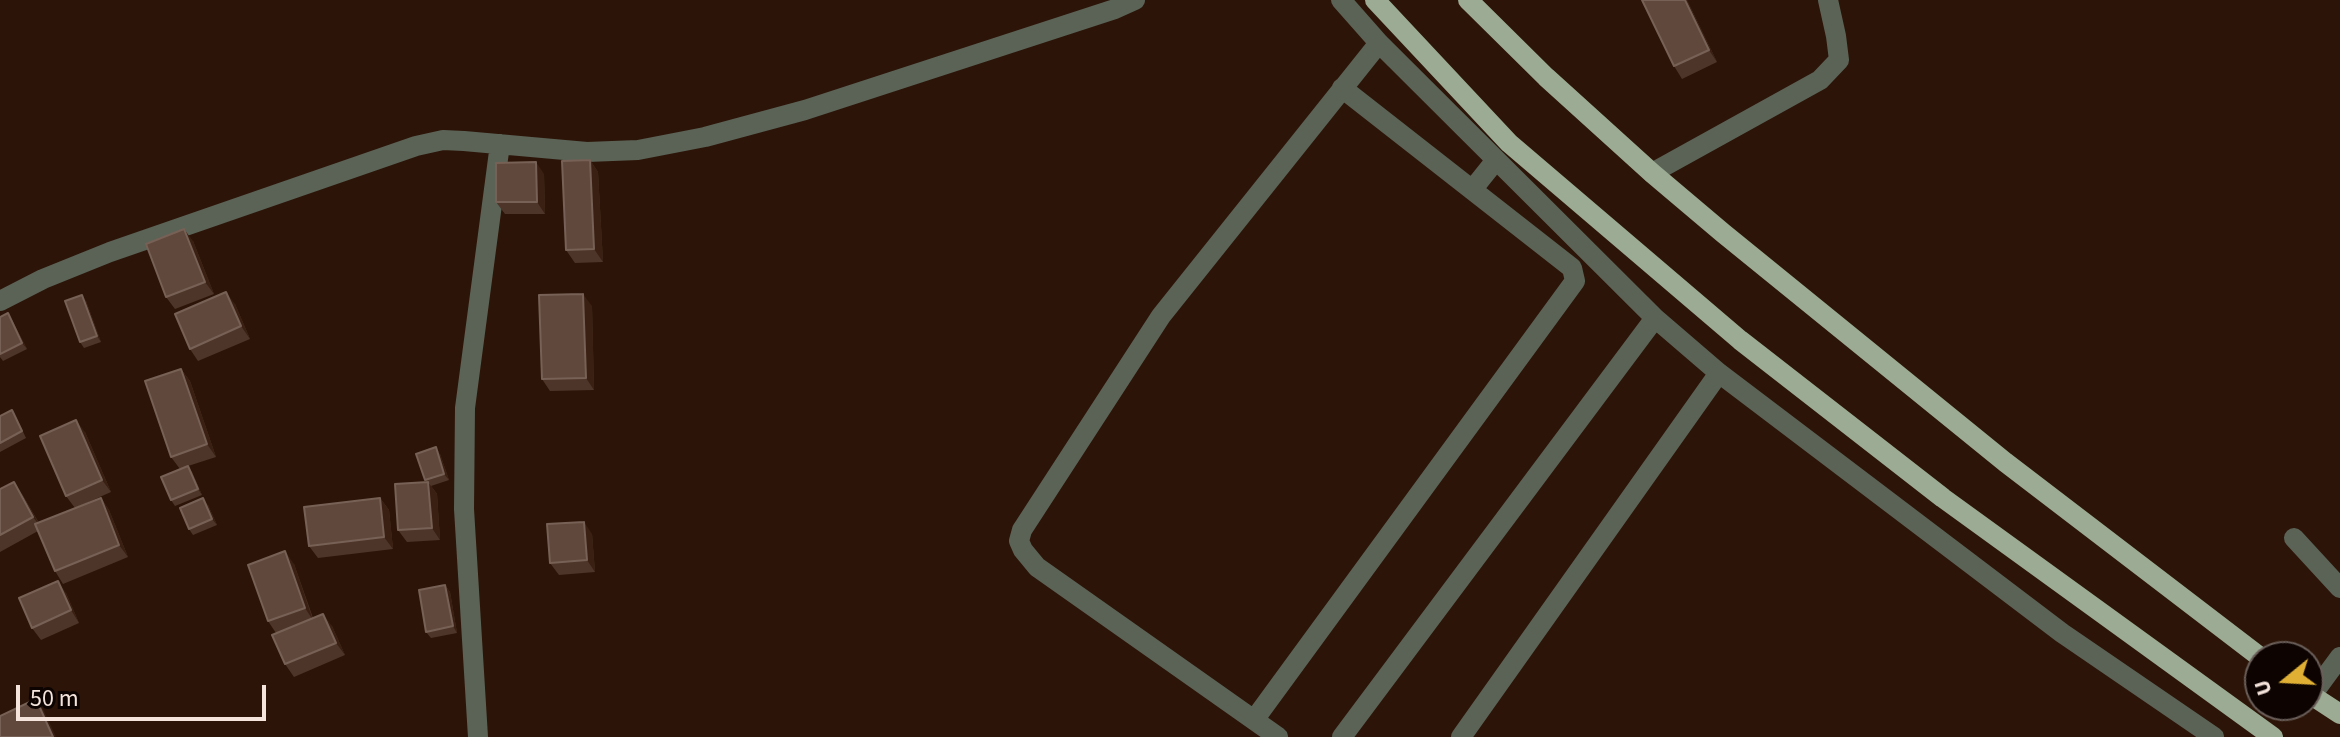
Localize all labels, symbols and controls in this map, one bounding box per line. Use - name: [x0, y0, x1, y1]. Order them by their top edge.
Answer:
- north arrow: [2244, 641, 2324, 721]
- scale bar: [20, 669, 270, 719]
- text: U: [2246, 676, 2281, 700]
- text: 50 m: [30, 681, 79, 716]

